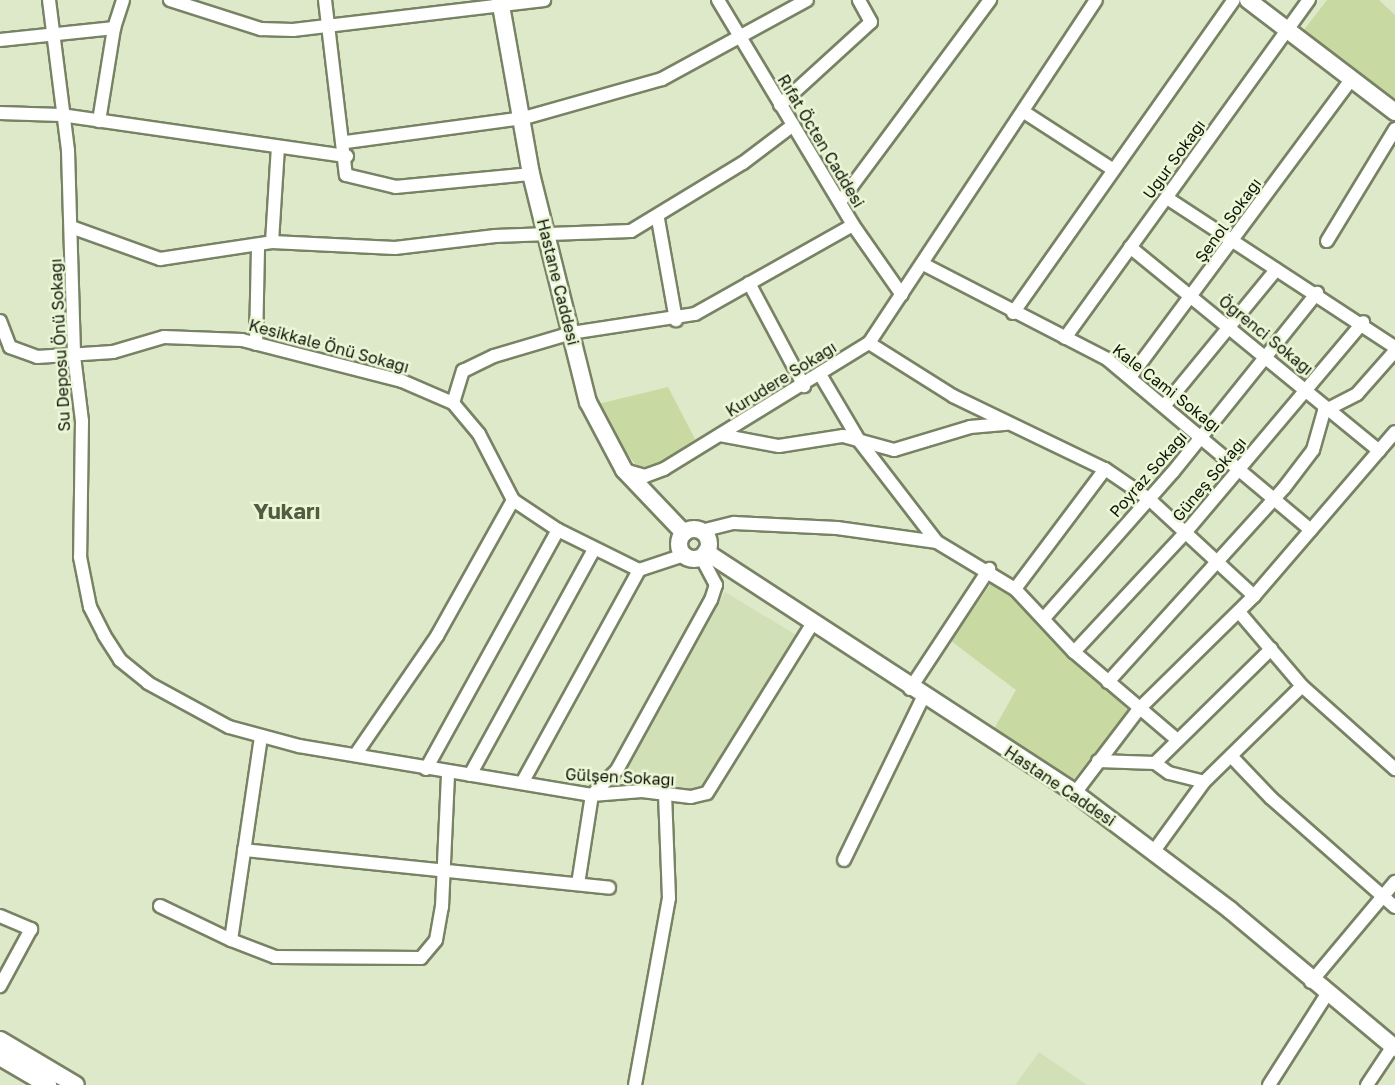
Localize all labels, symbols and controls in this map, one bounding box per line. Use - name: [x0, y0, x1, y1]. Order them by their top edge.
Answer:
- street label: Rıfat Öcten Caddesi: [774, 71, 868, 211]
- street label: Uğur Sokağı: [1139, 116, 1209, 202]
- street label: Şenol Sokağı: [1191, 174, 1265, 266]
- street label: Hastane Caddesi: [533, 217, 583, 347]
- street label: Su Deposu Önü Sokağı: [46, 258, 74, 432]
- street label: Öğrenci Sokağı: [1215, 291, 1317, 379]
- street label: Kesikkale Önü Sokağı: [247, 315, 411, 377]
- street label: Kurudere Sokağı: [722, 337, 840, 421]
- street label: Kale Cami Sokağı: [1109, 340, 1225, 436]
- street label: Poyraz Sokağı: [1105, 427, 1191, 521]
- street label: Güneş Sokağı: [1168, 433, 1250, 525]
- district label: Yukarı: [253, 498, 321, 524]
- street label: Hastane Caddesi: [1001, 742, 1119, 830]
- street label: Gülşen Sokağı: [565, 765, 675, 789]

